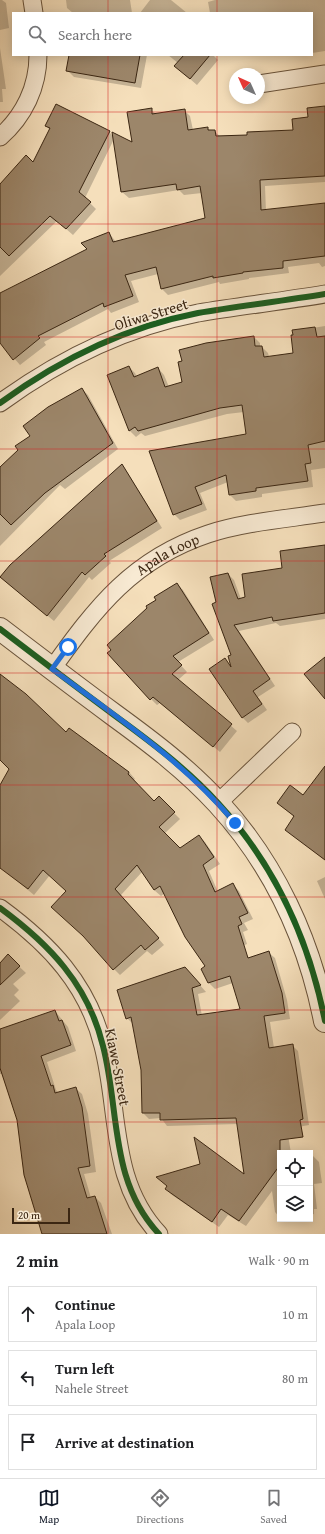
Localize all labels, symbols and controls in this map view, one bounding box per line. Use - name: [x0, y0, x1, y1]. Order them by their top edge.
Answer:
- search box: [12, 12, 313, 56]
- icon: search: [26, 23, 48, 45]
- text: Search here: [58, 24, 132, 45]
- north arrow: [229, 68, 265, 104]
- street label: Oliwa Street: [111, 293, 191, 335]
- street label: Apala Loop: [131, 528, 202, 580]
- route start: [59, 638, 77, 656]
- route end: [226, 814, 244, 832]
- street label: Kiawe Street: [100, 1026, 136, 1108]
- map controls: [277, 1150, 313, 1222]
- button: locate: [277, 1150, 313, 1186]
- button: layers: [277, 1186, 313, 1222]
- scale bar: [12, 1206, 70, 1225]
- text: 20 m: [18, 1207, 40, 1223]
- text: 2 min: [16, 1248, 58, 1273]
- text: Walk · 90 m: [248, 1251, 309, 1270]
- text: Continue: [55, 1294, 116, 1315]
- icon: ahead: [17, 1303, 39, 1325]
- text: 10 m: [282, 1305, 308, 1324]
- text: Apala Loop: [55, 1315, 115, 1334]
- text: Turn left: [55, 1358, 114, 1379]
- icon: left: [17, 1367, 39, 1389]
- text: 80 m: [282, 1369, 308, 1388]
- text: Nahele Street: [55, 1379, 129, 1398]
- icon: arrive: [17, 1431, 39, 1453]
- text: Arrive at destination: [55, 1432, 194, 1453]
- tab: Map: [38, 1487, 60, 1527]
- tab: Directions: [137, 1487, 184, 1527]
- tab: Saved: [260, 1487, 287, 1527]

